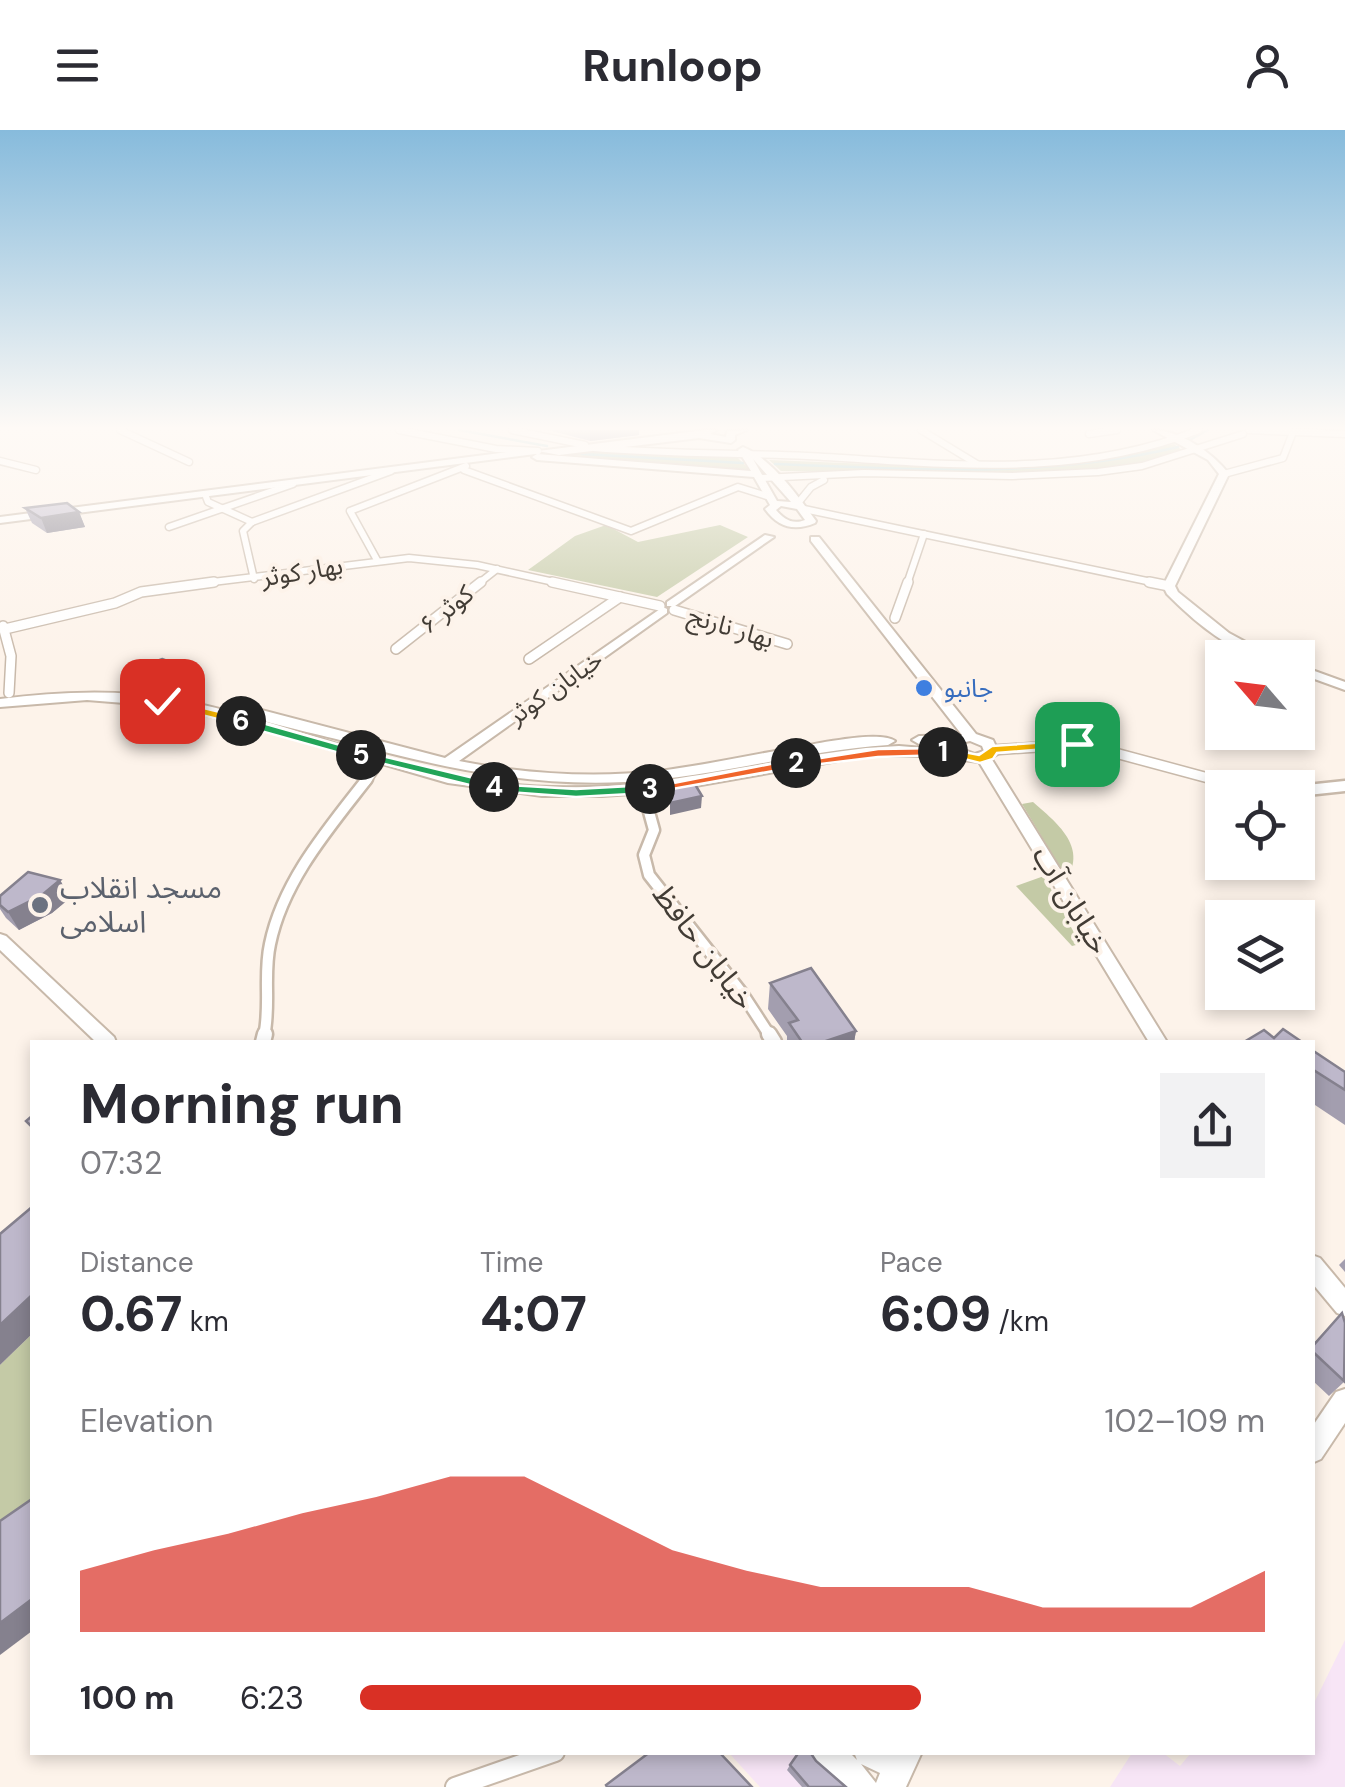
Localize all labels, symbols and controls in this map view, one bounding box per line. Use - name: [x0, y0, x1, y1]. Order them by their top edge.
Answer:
- text: Runloop: [582, 36, 763, 95]
- icon: menu: [50, 38, 105, 93]
- icon: person: [1240, 38, 1295, 93]
- street label: بهار کوثر: [258, 549, 345, 594]
- street label: کوثر ۶: [412, 577, 481, 641]
- street label: بهار نارنج: [683, 599, 778, 658]
- north arrow: [1205, 640, 1315, 750]
- map controls: [1205, 640, 1315, 1010]
- street label: خیابان کوثر: [501, 643, 609, 733]
- pin: [120, 659, 205, 744]
- place label: جانبو: [944, 672, 993, 705]
- icon: check: [135, 674, 190, 729]
- marker: جانبو: [913, 677, 935, 699]
- pin: 6: [216, 696, 266, 746]
- text: 6: [232, 702, 250, 739]
- pin: [1035, 702, 1120, 787]
- icon: arrive: [1050, 717, 1105, 772]
- pin: 1: [918, 727, 968, 777]
- pin: 5: [336, 730, 386, 780]
- text: 1: [938, 733, 948, 770]
- text: 5: [352, 736, 370, 773]
- pin: 2: [771, 738, 821, 788]
- text: 2: [788, 744, 804, 781]
- pin: 4: [469, 762, 519, 812]
- pin: 3: [625, 764, 675, 814]
- text: 4: [485, 768, 503, 805]
- text: 3: [642, 770, 658, 807]
- button: locate: [1205, 770, 1315, 880]
- street label: خیابان آب: [1024, 838, 1119, 961]
- place label: مسجد انقلاب اسلامی: [60, 868, 222, 941]
- street label: خیابان حافظ: [644, 876, 764, 1017]
- marker: مسجد انقلاب اسلامی: [29, 894, 51, 916]
- button: layers: [1205, 900, 1315, 1010]
- text: Morning run: [80, 1068, 404, 1140]
- button: share: [1160, 1073, 1265, 1178]
- text: 07:32: [80, 1142, 162, 1184]
- text: Distance: [80, 1244, 194, 1281]
- text: Time: [480, 1244, 543, 1281]
- text: Pace: [880, 1244, 943, 1281]
- text: 0.67: [80, 1281, 182, 1347]
- text: 4:07: [480, 1281, 587, 1347]
- text: 6:09: [880, 1281, 991, 1347]
- text: km: [182, 1303, 229, 1340]
- text: /km: [991, 1303, 1049, 1340]
- text: Elevation: [80, 1400, 213, 1442]
- text: 102–109 m: [1105, 1400, 1265, 1442]
- text: 100 m: [80, 1677, 174, 1719]
- text: 6:23: [240, 1677, 304, 1719]

